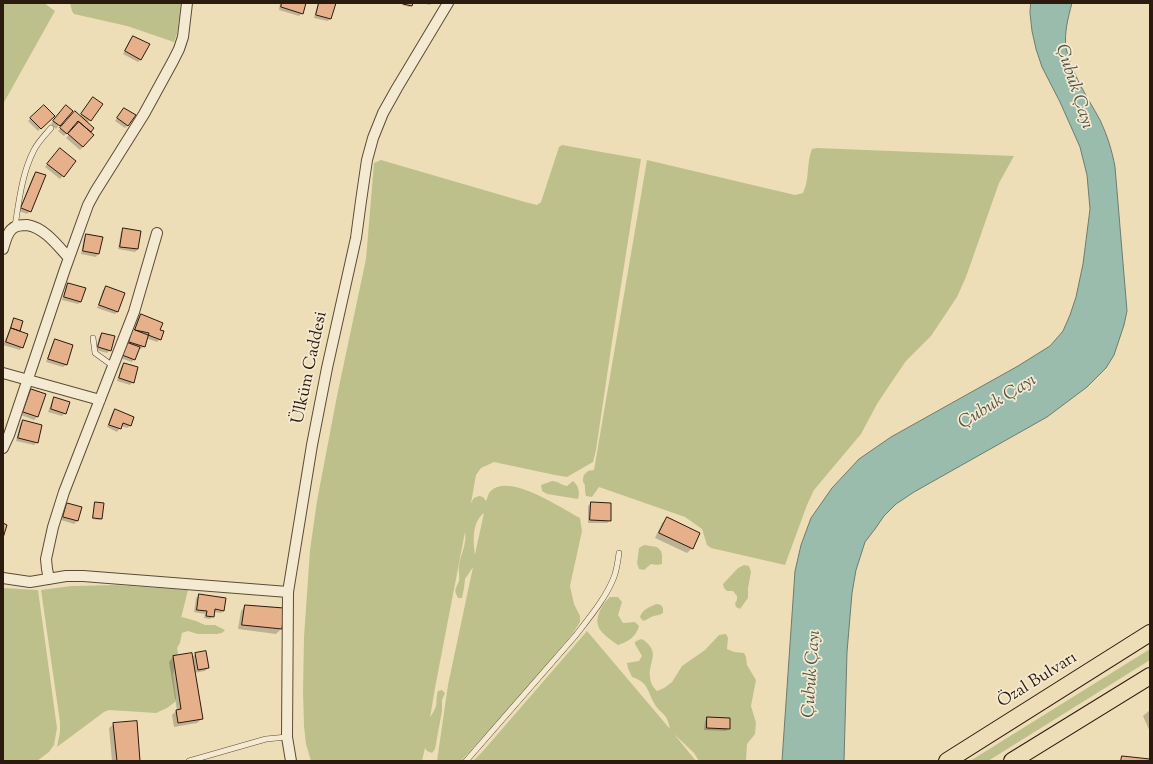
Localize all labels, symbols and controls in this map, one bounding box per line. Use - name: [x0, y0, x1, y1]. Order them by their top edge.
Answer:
- water label: Çubuk Çayı: [1049, 42, 1097, 132]
- street label: Ülküm Caddesi: [289, 310, 333, 426]
- water label: Çubuk Çayı: [955, 371, 1041, 435]
- water label: Çubuk Çayı: [799, 630, 827, 718]
- street label: Özal Bulvarı: [994, 649, 1082, 713]

